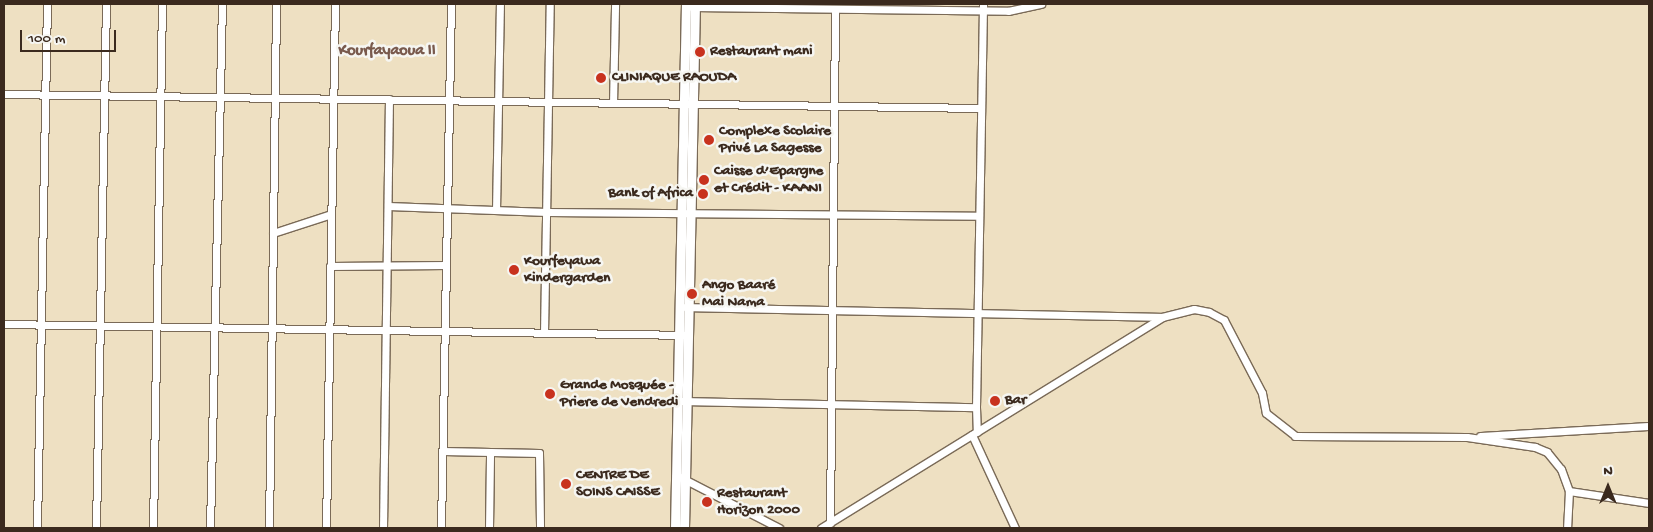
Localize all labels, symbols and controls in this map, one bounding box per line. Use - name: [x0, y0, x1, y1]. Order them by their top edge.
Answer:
- scale bar: [22, 20, 119, 52]
- text: 100 m: [28, 30, 65, 48]
- district label: Kourfayaoua II: [338, 42, 436, 62]
- place label: Restaurant mani: [710, 43, 812, 61]
- marker: Restaurant mani: [694, 46, 706, 58]
- place label: CLINIAQUE RAOUDA: [612, 69, 736, 87]
- marker: CLINIAQUE RAOUDA: [594, 71, 608, 85]
- place label: Complexe Scolaire Privé La Sagesse: [719, 122, 831, 157]
- marker: Complexe Scolaire Privé La Sagesse: [703, 134, 715, 146]
- place label: Caisse d’Epargne et Crédit - KAANI: [714, 162, 823, 197]
- marker: Caisse d’Epargne et Crédit - KAANI: [698, 174, 710, 186]
- place label: Bank of Africa: [608, 185, 693, 203]
- marker: Bank of Africa: [697, 188, 709, 200]
- place label: Kourfeyawa Kindergarden: [524, 252, 610, 287]
- marker: Kourfeyawa Kindergarden: [508, 264, 520, 276]
- place label: Ango Baaré Mai Nama: [702, 276, 775, 311]
- marker: Ango Baaré Mai Nama: [686, 288, 698, 300]
- place label: Grande Mosquée - Priere de Vendredi: [560, 376, 678, 411]
- marker: Grande Mosquée - Priere de Vendredi: [544, 388, 556, 400]
- place label: Bar: [1005, 392, 1026, 410]
- marker: Bar: [989, 395, 1001, 407]
- north arrow: [1583, 462, 1633, 512]
- text: N: [1603, 463, 1613, 480]
- place label: CENTRE DE SOINS CAISSE: [576, 466, 660, 501]
- marker: CENTRE DE SOINS CAISSE: [560, 478, 572, 490]
- place label: Restaurant Horizon 2000: [717, 484, 800, 519]
- marker: Restaurant Horizon 2000: [701, 496, 713, 508]

